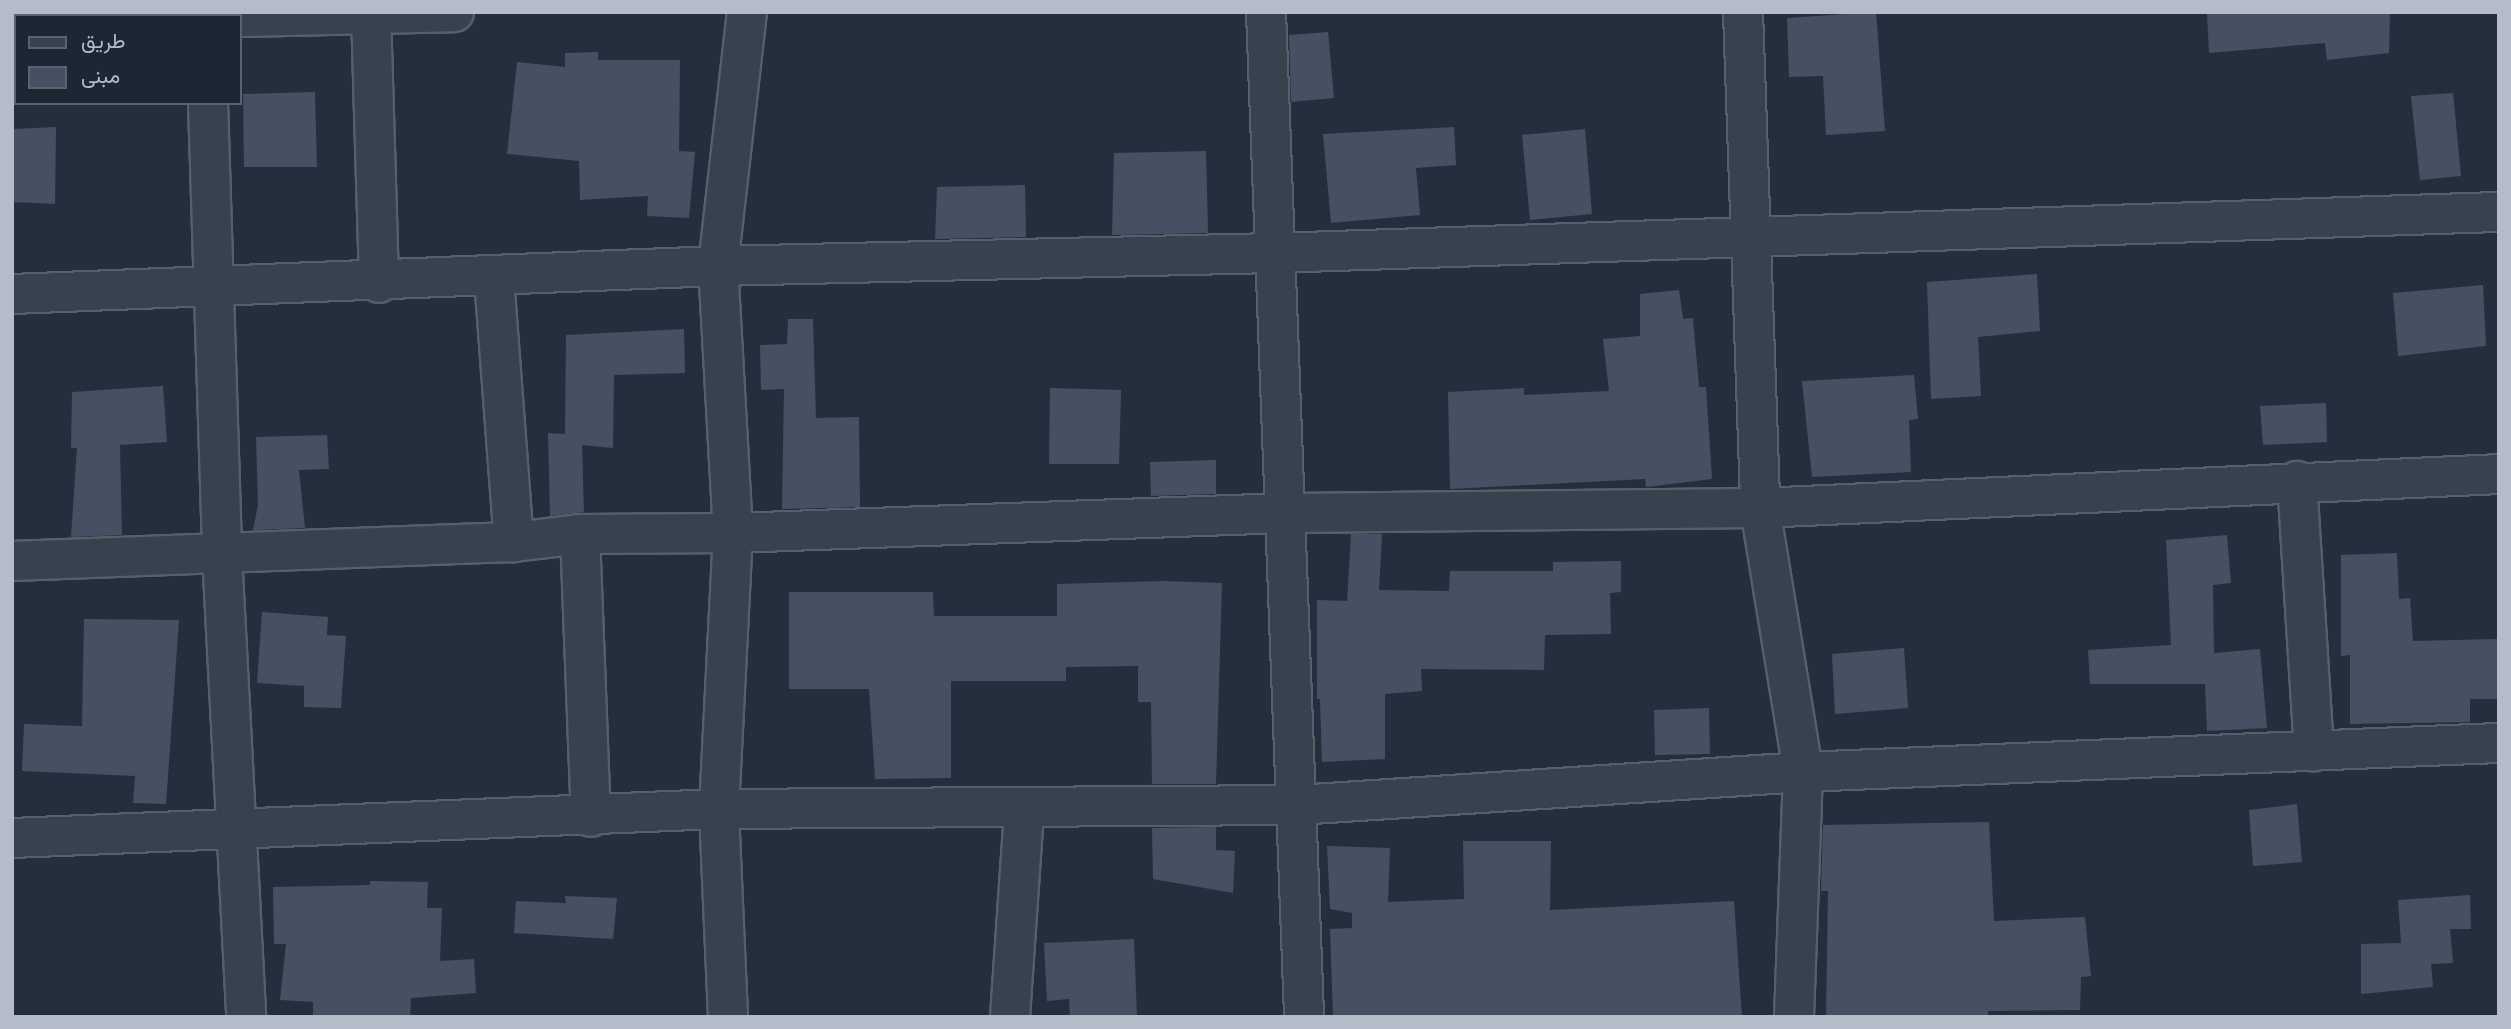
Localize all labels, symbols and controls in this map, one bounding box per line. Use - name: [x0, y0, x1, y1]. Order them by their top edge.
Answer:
- legend: [14, 14, 242, 105]
- text: طريق: [81, 29, 126, 53]
- text: مبنى: [81, 64, 120, 88]

